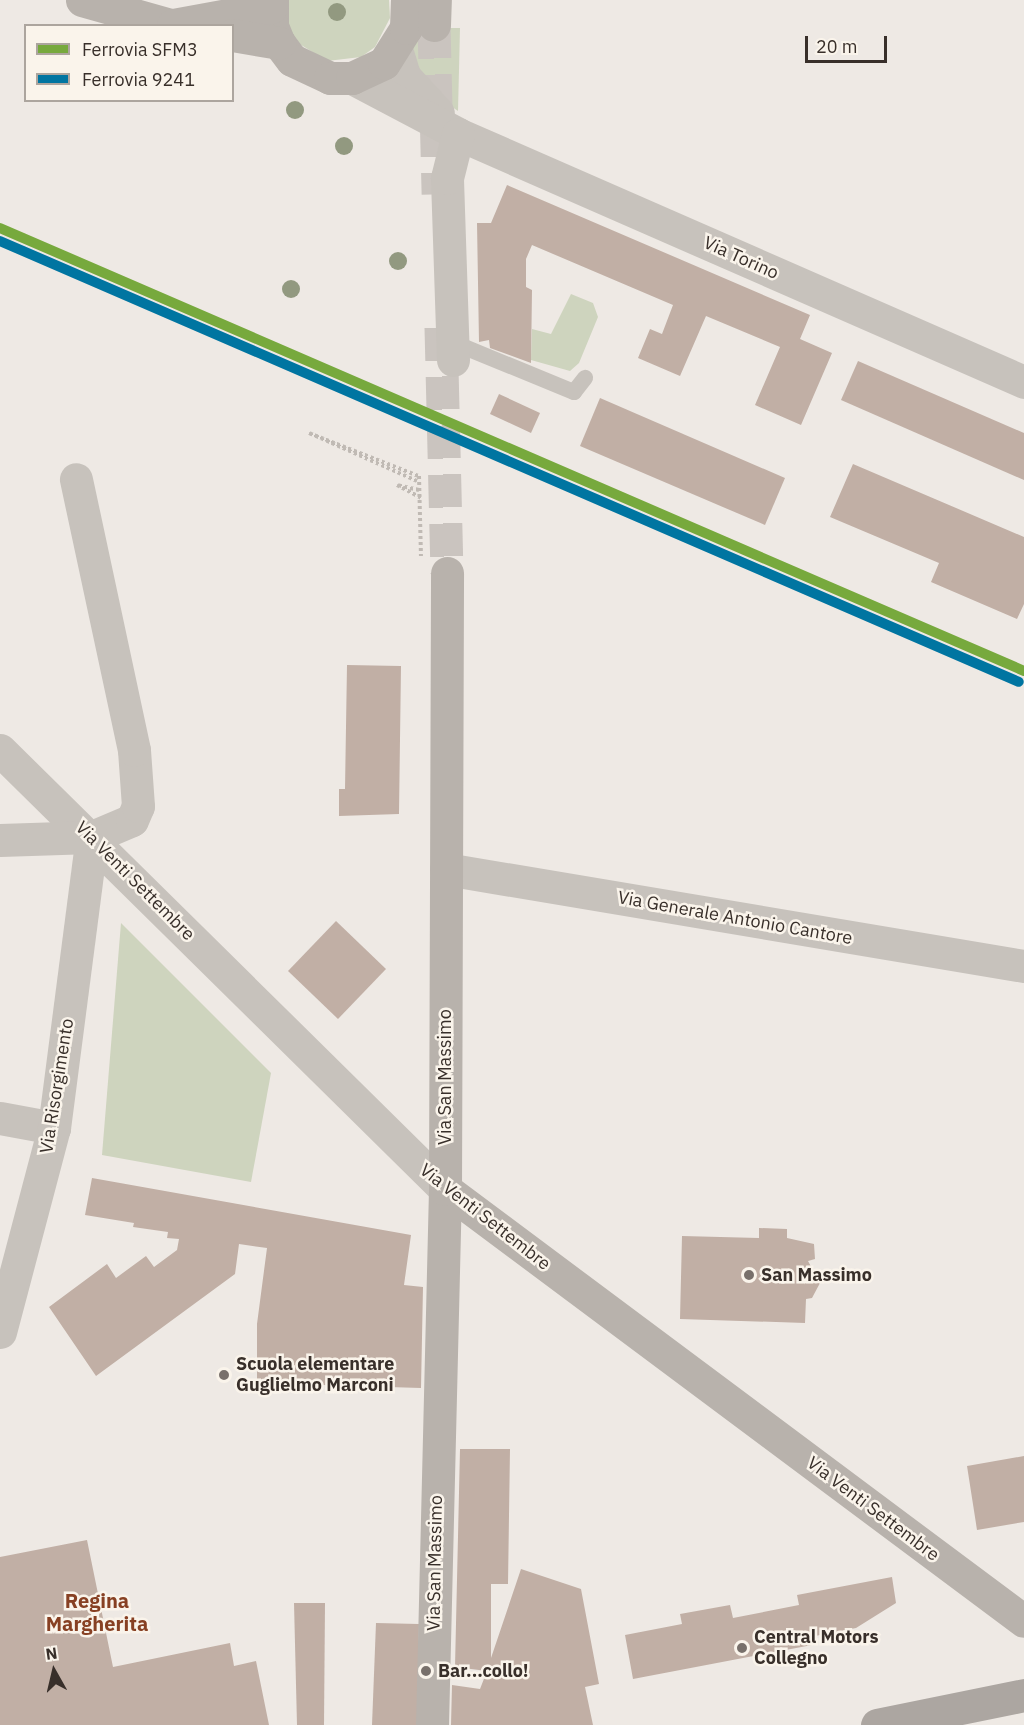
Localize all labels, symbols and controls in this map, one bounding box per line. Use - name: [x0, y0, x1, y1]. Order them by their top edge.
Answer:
- legend: [24, 24, 234, 102]
- scale bar: [808, 24, 890, 62]
- text: 20 m: [816, 35, 858, 58]
- text: Ferrovia SFM3: [82, 38, 198, 61]
- text: Ferrovia 9241: [82, 68, 195, 91]
- street label: Via Torino: [700, 232, 782, 284]
- street label: Via Venti Settembre: [71, 817, 199, 945]
- street label: Via Generale Antonio Cantore: [616, 887, 854, 949]
- street label: Via San Massimo: [434, 1009, 456, 1145]
- street label: Via Risorgimento: [36, 1017, 78, 1155]
- street label: Via Venti Settembre: [415, 1159, 555, 1275]
- place label: San Massimo: [761, 1264, 872, 1286]
- marker: San Massimo: [742, 1268, 756, 1282]
- place label: Scuola elementare Guglielmo Marconi: [236, 1354, 394, 1396]
- marker: Scuola elementare Guglielmo Marconi: [217, 1368, 231, 1382]
- street label: Via Venti Settembre: [803, 1452, 943, 1566]
- street label: Via San Massimo: [423, 1495, 447, 1631]
- district label: Regina Margherita: [46, 1589, 148, 1636]
- place label: Central Motors Collegno: [754, 1627, 879, 1670]
- north arrow: [24, 1641, 84, 1701]
- marker: Central Motors Collegno: [735, 1641, 749, 1655]
- text: N: [44, 1642, 59, 1664]
- place label: Bar...collo!: [438, 1660, 529, 1682]
- marker: Bar...collo!: [419, 1664, 433, 1678]

